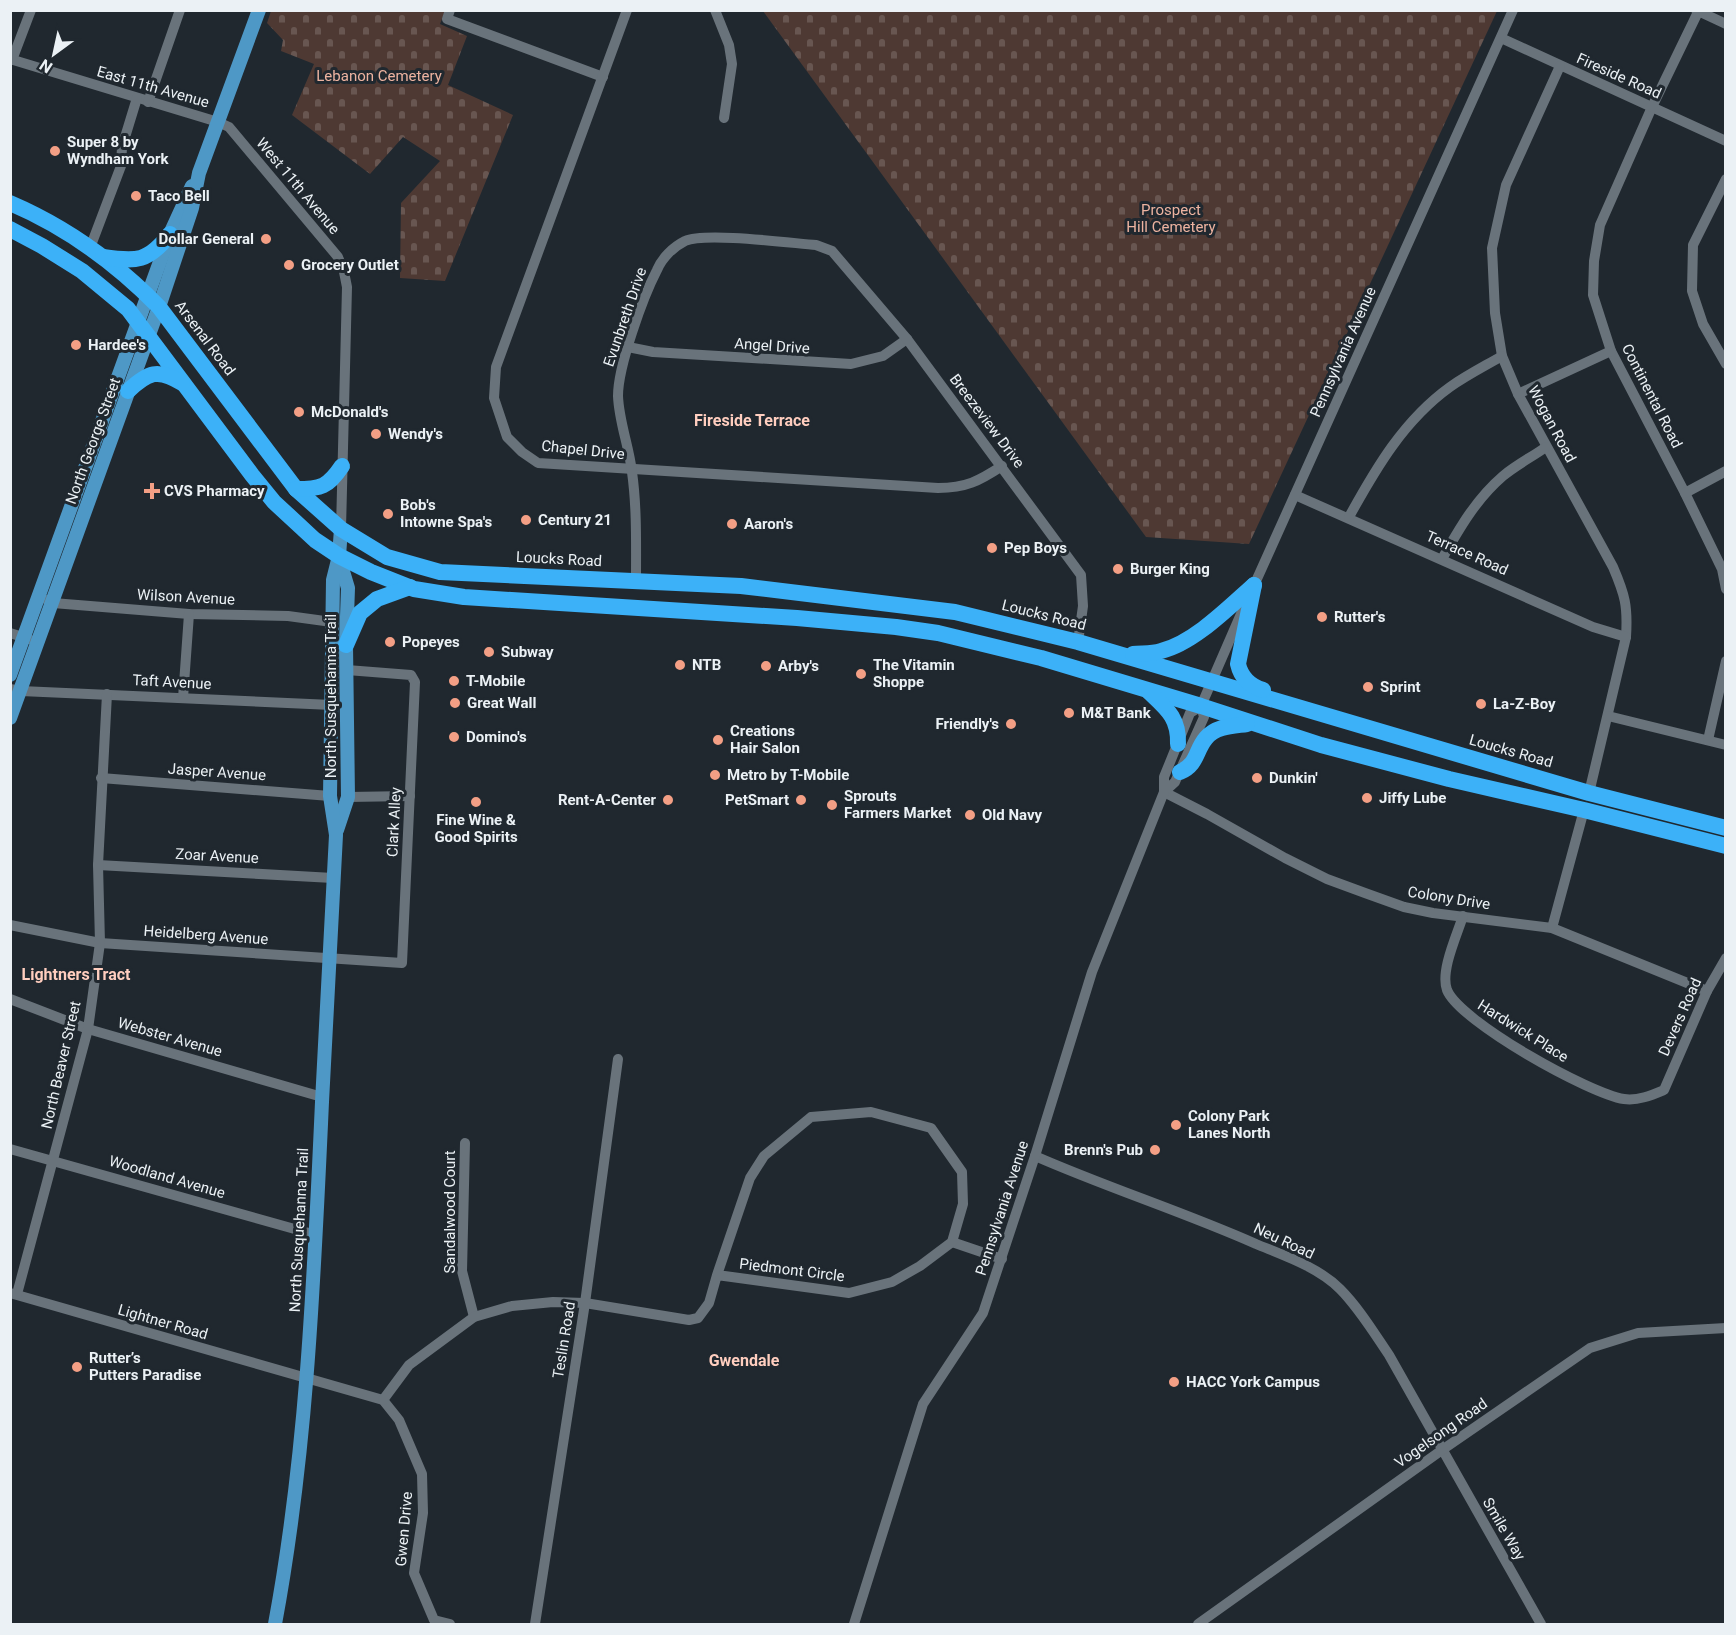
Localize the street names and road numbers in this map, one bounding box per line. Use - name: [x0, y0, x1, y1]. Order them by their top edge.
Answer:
- street label: Fireside Road: [1574, 49, 1664, 103]
- street label: East 11th Avenue: [95, 62, 211, 112]
- street label: West 11th Avenue: [252, 134, 344, 238]
- street label: Evunbreth Drive: [600, 265, 650, 369]
- street label: Pennsylvania Avenue: [1306, 284, 1380, 420]
- street label: Arsenal Road: [171, 297, 239, 379]
- street label: Angel Drive: [734, 334, 810, 358]
- street label: Continental Road: [1618, 341, 1686, 451]
- street label: Breezeview Drive: [946, 370, 1028, 472]
- street label: North George Street: [62, 375, 124, 507]
- street label: Wogan Road: [1524, 382, 1580, 466]
- street label: Chapel Drive: [540, 437, 626, 463]
- street label: Terrace Road: [1423, 527, 1511, 579]
- street label: Loucks Road: [515, 548, 603, 570]
- street label: Wilson Avenue: [137, 585, 235, 609]
- street label: Loucks Road: [1000, 596, 1088, 634]
- street label: North Susquehanna Trail: [322, 614, 340, 778]
- street label: Taft Avenue: [132, 671, 212, 693]
- street label: Loucks Road: [1467, 730, 1555, 772]
- street label: Jasper Avenue: [167, 760, 267, 784]
- street label: Clark Alley: [383, 787, 405, 857]
- street label: Zoar Avenue: [175, 845, 259, 867]
- street label: Colony Drive: [1406, 883, 1492, 913]
- street label: Heidelberg Avenue: [143, 922, 269, 948]
- street label: Devers Road: [1655, 975, 1705, 1059]
- street label: Hardwick Place: [1474, 996, 1572, 1066]
- street label: North Beaver Street: [38, 999, 84, 1131]
- street label: Webster Avenue: [116, 1013, 224, 1061]
- street label: Pennsylvania Avenue: [972, 1138, 1032, 1278]
- street label: North Susquehanna Trail: [286, 1147, 312, 1313]
- street label: Sandalwood Court: [441, 1150, 459, 1274]
- street label: Woodland Avenue: [107, 1152, 227, 1202]
- street label: Neu Road: [1251, 1219, 1317, 1263]
- street label: Piedmont Circle: [738, 1255, 846, 1285]
- street label: Teslin Road: [549, 1300, 579, 1380]
- street label: Lightner Road: [116, 1301, 210, 1343]
- street label: Vogelsong Road: [1391, 1394, 1491, 1472]
- street label: Gwen Drive: [392, 1491, 416, 1567]
- street label: Smile Way: [1479, 1495, 1529, 1563]

